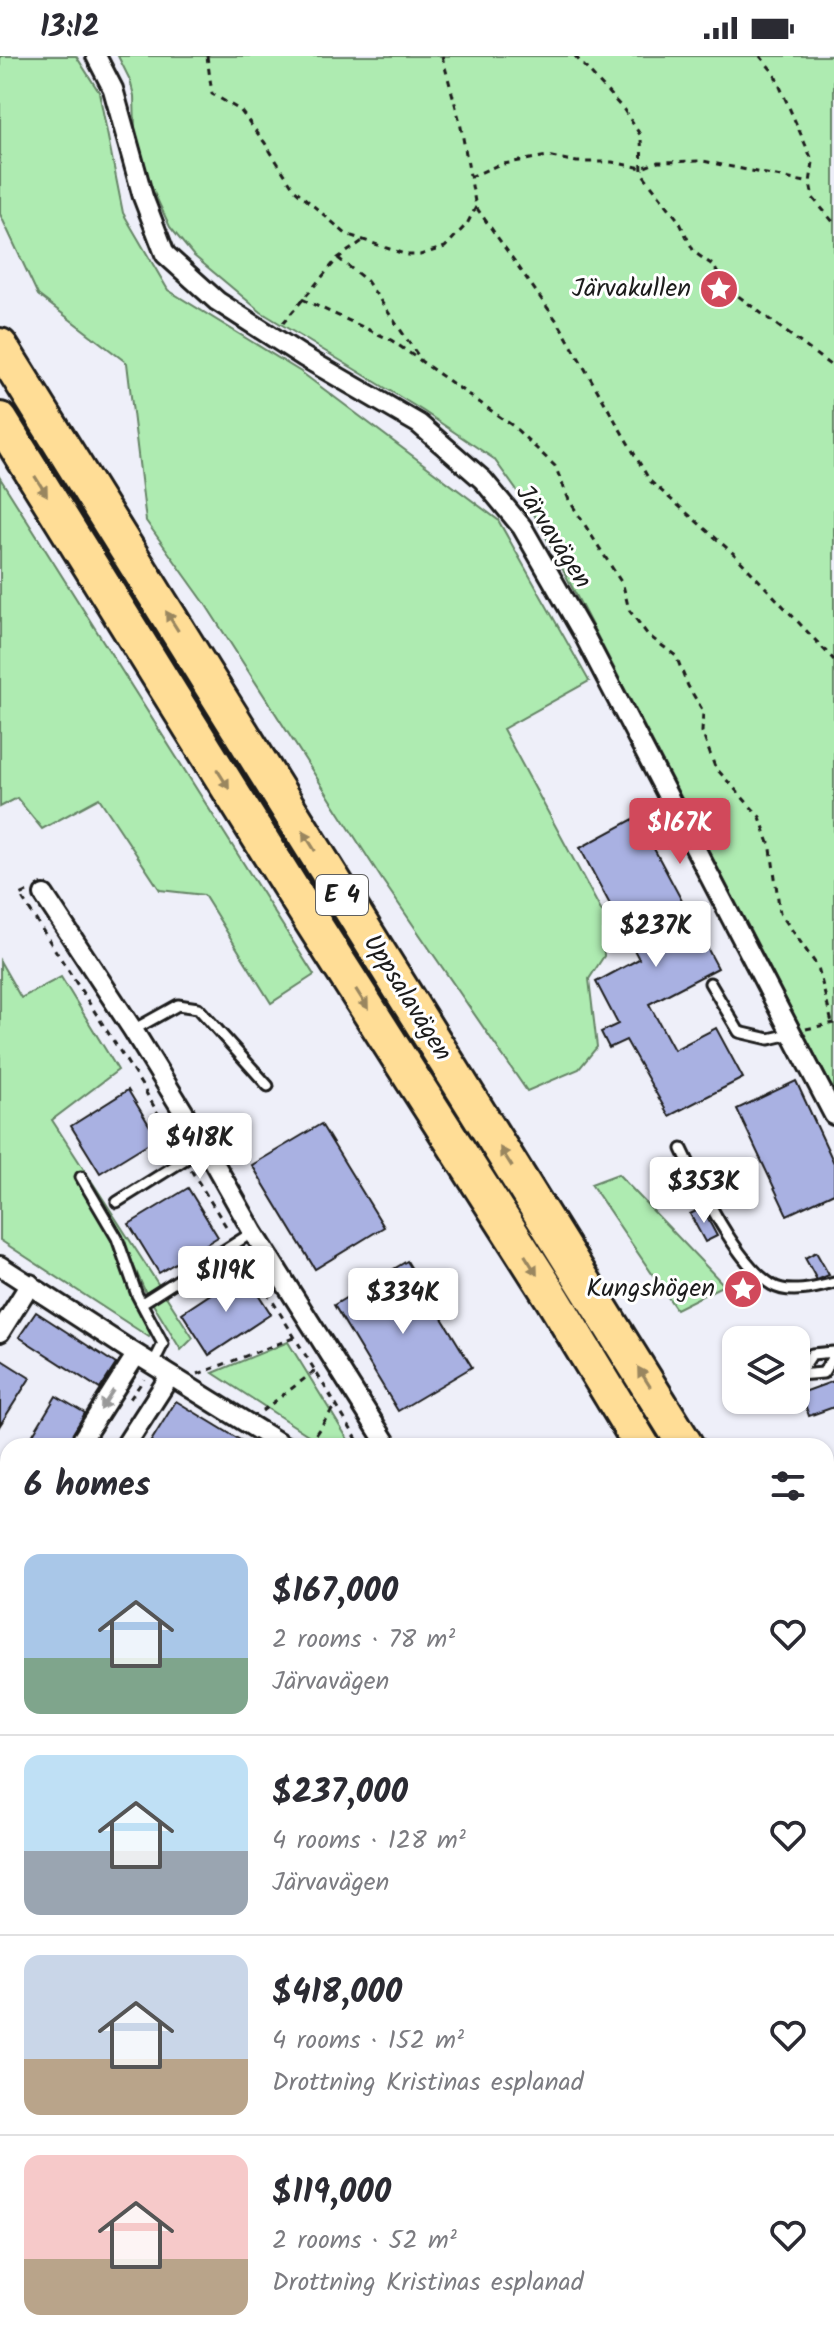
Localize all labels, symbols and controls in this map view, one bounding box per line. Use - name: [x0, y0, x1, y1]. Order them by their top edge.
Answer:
- text: 13:12: [40, 4, 99, 52]
- place label: Järvakullen: [572, 268, 691, 310]
- place icon: Järvakullen: [698, 268, 740, 310]
- one-way arrow: [34, 475, 48, 497]
- street label: Järvavägen: [503, 476, 603, 598]
- one-way arrow: [165, 610, 179, 632]
- one-way arrow: [216, 768, 230, 790]
- pin: $167K: [624, 798, 736, 866]
- text: $167K: [647, 803, 713, 845]
- one-way arrow: [302, 830, 316, 852]
- road number: E 4: [316, 875, 368, 915]
- pin: $237K: [600, 901, 712, 969]
- text: $237K: [620, 906, 692, 948]
- street label: Uppsalavägen: [351, 926, 463, 1070]
- one-way arrow: [354, 988, 368, 1010]
- pin: $418K: [144, 1113, 256, 1181]
- text: $418K: [166, 1118, 234, 1160]
- one-way arrow: [499, 1146, 513, 1168]
- pin: $353K: [648, 1157, 760, 1225]
- text: $353K: [668, 1162, 740, 1204]
- pin: $119K: [170, 1246, 282, 1314]
- text: $119K: [196, 1251, 256, 1293]
- one-way arrow: [524, 1255, 539, 1276]
- pin: $334K: [347, 1268, 459, 1336]
- place label: Kungshögen: [586, 1268, 715, 1310]
- place icon: Kungshögen: [722, 1268, 764, 1310]
- text: $334K: [366, 1273, 440, 1315]
- map controls: [722, 1326, 810, 1414]
- button: layers: [722, 1326, 810, 1414]
- one-way arrow: [636, 1367, 651, 1388]
- one-way arrow: [101, 1389, 115, 1411]
- text: 6 homes: [24, 1459, 150, 1513]
- icon: filters: [766, 1464, 810, 1508]
- text: $167,000: [272, 1565, 398, 1619]
- icon: home: [88, 1586, 184, 1682]
- icon: heart: [766, 1612, 810, 1656]
- text: 2 rooms · 78 m²: [272, 1619, 455, 1661]
- text: Järvavägen: [272, 1661, 389, 1703]
- text: $237,000: [272, 1766, 408, 1820]
- icon: home: [88, 1787, 184, 1883]
- icon: heart: [766, 1813, 810, 1857]
- text: 4 rooms · 128 m²: [272, 1820, 466, 1862]
- text: Järvavägen: [272, 1862, 389, 1904]
- text: $418,000: [272, 1966, 402, 2020]
- icon: home: [88, 1987, 184, 2083]
- icon: heart: [766, 2013, 810, 2057]
- text: 4 rooms · 152 m²: [272, 2020, 464, 2062]
- text: Drottning Kristinas esplanad: [272, 2062, 584, 2104]
- text: $119,000: [272, 2166, 391, 2220]
- icon: home: [88, 2187, 184, 2283]
- icon: heart: [766, 2213, 810, 2257]
- text: 2 rooms · 52 m²: [272, 2220, 457, 2262]
- text: Drottning Kristinas esplanad: [272, 2262, 584, 2304]

